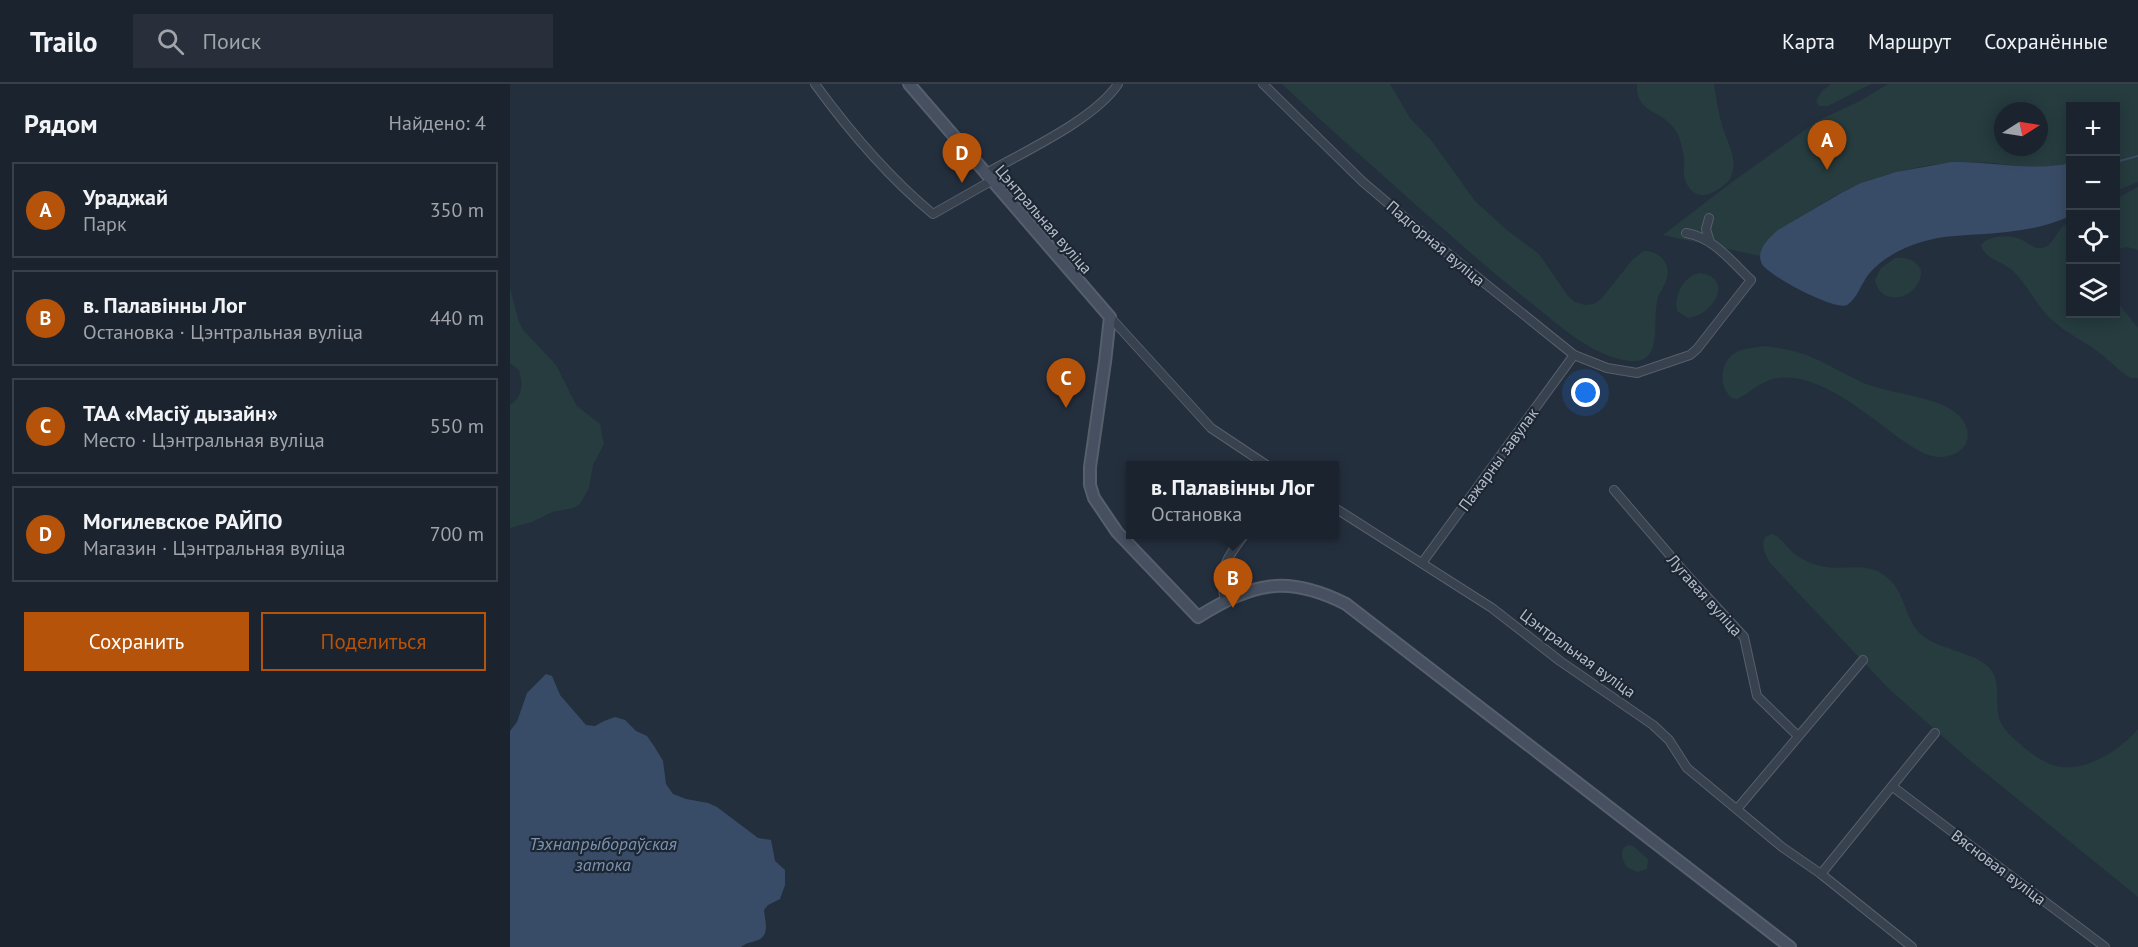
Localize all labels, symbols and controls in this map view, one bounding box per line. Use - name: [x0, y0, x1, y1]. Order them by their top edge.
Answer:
- search box: [133, 14, 553, 68]
- text: Trailo: [30, 23, 97, 60]
- icon: search: [154, 25, 187, 58]
- text: Поиск: [202, 27, 261, 55]
- text: Карта: [1782, 28, 1835, 55]
- text: Маршрут: [1868, 28, 1951, 55]
- text: Сохранённые: [1984, 28, 2108, 55]
- north arrow: [1994, 102, 2048, 156]
- map controls: [2066, 102, 2120, 318]
- button: +: [2066, 102, 2120, 156]
- text: Рядом: [24, 107, 98, 140]
- text: Найдено: 4: [389, 110, 486, 136]
- pin: A: [1808, 120, 1846, 170]
- pin: D: [942, 134, 982, 183]
- button: −: [2066, 156, 2120, 210]
- street label: Цэнтральная вуліца: [991, 160, 1097, 278]
- text: Ураджай: [83, 183, 168, 211]
- street label: Падгорная вуліца: [1383, 196, 1489, 290]
- text: A: [39, 197, 52, 223]
- text: 350 m: [430, 197, 484, 223]
- button: locate: [2066, 210, 2120, 264]
- text: Парк: [83, 211, 126, 237]
- button: layers: [2066, 264, 2120, 318]
- text: в. Палавінны Лог: [83, 291, 246, 319]
- text: B: [40, 305, 51, 331]
- text: 440 m: [430, 305, 484, 331]
- text: Остановка · Цэнтральная вуліца: [83, 319, 363, 345]
- pin: C: [1046, 358, 1086, 408]
- your location: [1571, 378, 1600, 407]
- text: ТАА «Масіў дызайн»: [83, 399, 278, 427]
- street label: Пажарны завулак: [1454, 403, 1542, 515]
- text: C: [40, 413, 51, 439]
- text: 550 m: [430, 413, 484, 439]
- text: Место · Цэнтральная вуліца: [83, 427, 325, 453]
- popup: [1126, 461, 1339, 539]
- text: в. Палавінны Лог: [1151, 473, 1314, 501]
- text: Остановка: [1151, 501, 1242, 527]
- text: Могилевское РАЙПО: [83, 507, 283, 535]
- text: D: [39, 521, 52, 547]
- text: 700 m: [430, 521, 484, 547]
- text: Магазин · Цэнтральная вуліца: [83, 535, 345, 561]
- street label: Лугавая вуліца: [1662, 549, 1747, 640]
- pin: B: [1214, 558, 1252, 608]
- street label: Цэнтральная вуліца: [1516, 604, 1640, 702]
- button: Сохранить: [24, 612, 249, 671]
- button: Поделиться: [261, 612, 486, 671]
- street label: Вясновая вуліца: [1948, 825, 2050, 909]
- water label: Тэхнапрыбораўская затока: [529, 832, 678, 876]

